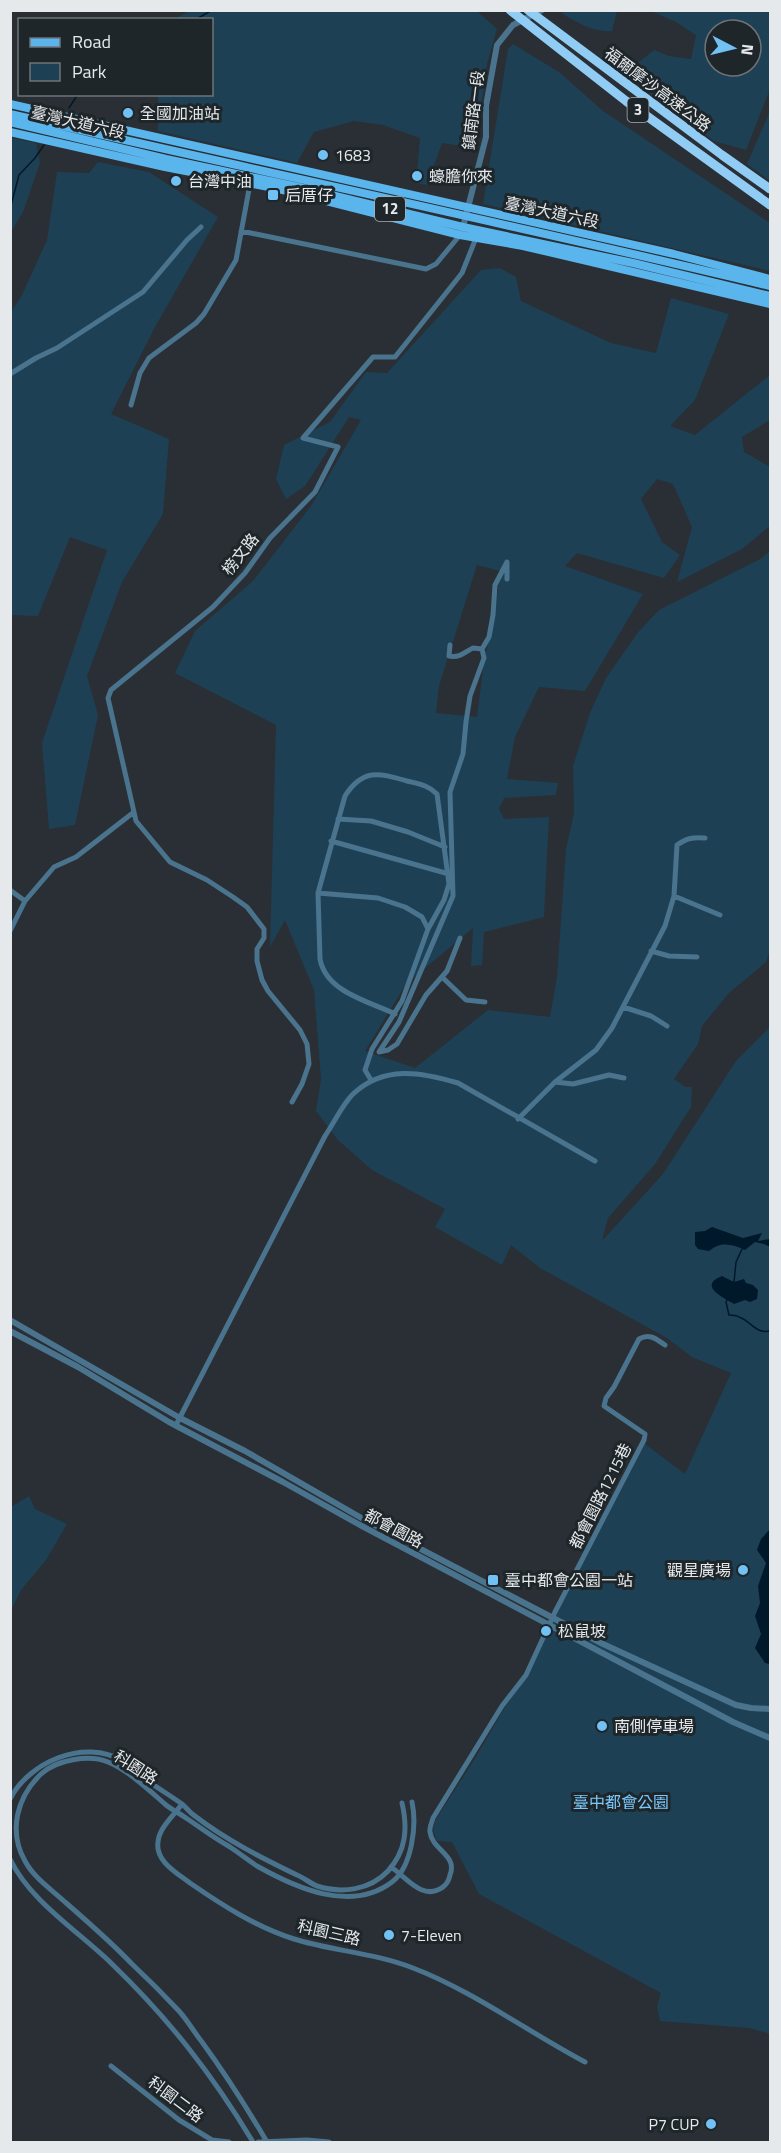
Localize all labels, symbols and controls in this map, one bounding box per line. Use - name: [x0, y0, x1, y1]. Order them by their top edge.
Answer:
- legend: [18, 18, 213, 96]
- north arrow: [703, 18, 763, 78]
- text: Road: [72, 28, 111, 55]
- street label: 福爾摩沙高速公路: [600, 41, 716, 137]
- text: N: [735, 43, 760, 57]
- text: Park: [72, 58, 107, 85]
- street label: 鎮南路一段: [456, 69, 490, 151]
- road number: 3: [628, 98, 648, 122]
- street label: 臺灣大道六段: [29, 100, 127, 144]
- place label: 全國加油站: [140, 101, 220, 125]
- marker: 全國加油站: [121, 106, 135, 120]
- place label: 1683: [335, 143, 371, 167]
- marker: 1683: [316, 148, 330, 162]
- place label: 蠔膽你來: [429, 164, 493, 188]
- place label: 台灣中油: [188, 169, 252, 193]
- marker: 蠔膽你來: [410, 169, 424, 183]
- marker: 台灣中油: [169, 174, 183, 188]
- place label: 后厝仔: [285, 183, 333, 207]
- marker: 后厝仔: [266, 188, 280, 202]
- street label: 臺灣大道六段: [503, 190, 601, 234]
- road number: 12: [375, 197, 405, 221]
- street label: 榜文路: [216, 528, 264, 580]
- street label: 都會園路1215巷: [563, 1439, 637, 1553]
- street label: 都會園路: [360, 1502, 428, 1554]
- place label: 觀星廣場: [667, 1558, 731, 1582]
- marker: 觀星廣場: [736, 1563, 750, 1577]
- place label: 臺中都會公園一站: [505, 1568, 633, 1592]
- marker: 臺中都會公園一站: [486, 1573, 500, 1587]
- place label: 松鼠坡: [558, 1619, 606, 1643]
- marker: 松鼠坡: [539, 1624, 553, 1638]
- place label: 南側停車場: [614, 1714, 694, 1738]
- marker: 南側停車場: [595, 1719, 609, 1733]
- street label: 科園路: [109, 1744, 163, 1790]
- park label: 臺中都會公園: [573, 1790, 669, 1814]
- street label: 科園三路: [295, 1913, 363, 1951]
- place label: 7-Eleven: [401, 1923, 462, 1947]
- marker: 7-Eleven: [382, 1928, 396, 1942]
- street label: 科園二路: [143, 2070, 209, 2128]
- place label: P7 CUP: [649, 2112, 699, 2136]
- marker: P7 CUP: [704, 2117, 718, 2131]

